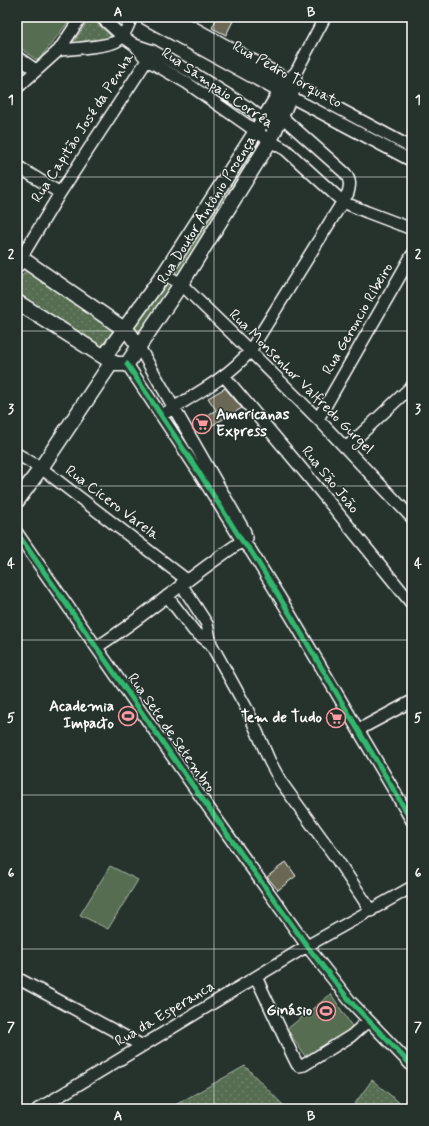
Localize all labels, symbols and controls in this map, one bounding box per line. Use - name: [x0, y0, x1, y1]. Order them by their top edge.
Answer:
- text: A: [114, 4, 122, 21]
- text: B: [307, 4, 316, 21]
- street label: Rua Pedro Torquato: [229, 37, 345, 113]
- street label: Rua Sampaio Corrêa: [157, 43, 277, 133]
- street label: Rua Capitão José da Penha: [27, 48, 140, 207]
- text: 1: [8, 92, 14, 109]
- text: 1: [415, 92, 421, 109]
- street label: Rua Doutor Antônio Proença: [153, 132, 261, 288]
- text: 2: [8, 246, 15, 263]
- text: 2: [415, 246, 422, 263]
- street label: Rua Geroncio Ribeiro: [318, 259, 398, 379]
- street label: Rua Monsenhor Valfredo Gurgel: [223, 305, 378, 460]
- text: 3: [8, 401, 14, 418]
- text: 3: [415, 401, 421, 418]
- place label: Americanas Express: [216, 405, 290, 442]
- supermarket icon: Americanas Express: [191, 413, 213, 435]
- street label: Rua São João: [297, 442, 363, 518]
- street label: Rua Cicero Varela: [61, 461, 164, 546]
- text: 4: [7, 556, 15, 573]
- text: 4: [414, 556, 422, 573]
- street label: Rua Sete de Setembro: [122, 669, 220, 797]
- place label: Academia Impacto: [49, 697, 115, 734]
- sports icon: Academia Impacto: [117, 705, 139, 727]
- supermarket icon: Tem de Tudo: [325, 707, 347, 729]
- place label: Tem de Tudo: [241, 708, 323, 728]
- text: 5: [7, 710, 15, 727]
- text: 5: [414, 710, 422, 727]
- text: 6: [8, 865, 15, 882]
- text: 6: [415, 865, 422, 882]
- street label: Rua da Esperanca: [111, 976, 219, 1052]
- sports icon: Ginásio: [315, 1000, 337, 1022]
- place label: Ginásio: [267, 1001, 312, 1021]
- text: 7: [7, 1019, 15, 1036]
- text: 7: [414, 1019, 422, 1036]
- text: A: [114, 1108, 122, 1125]
- text: B: [307, 1108, 316, 1125]

